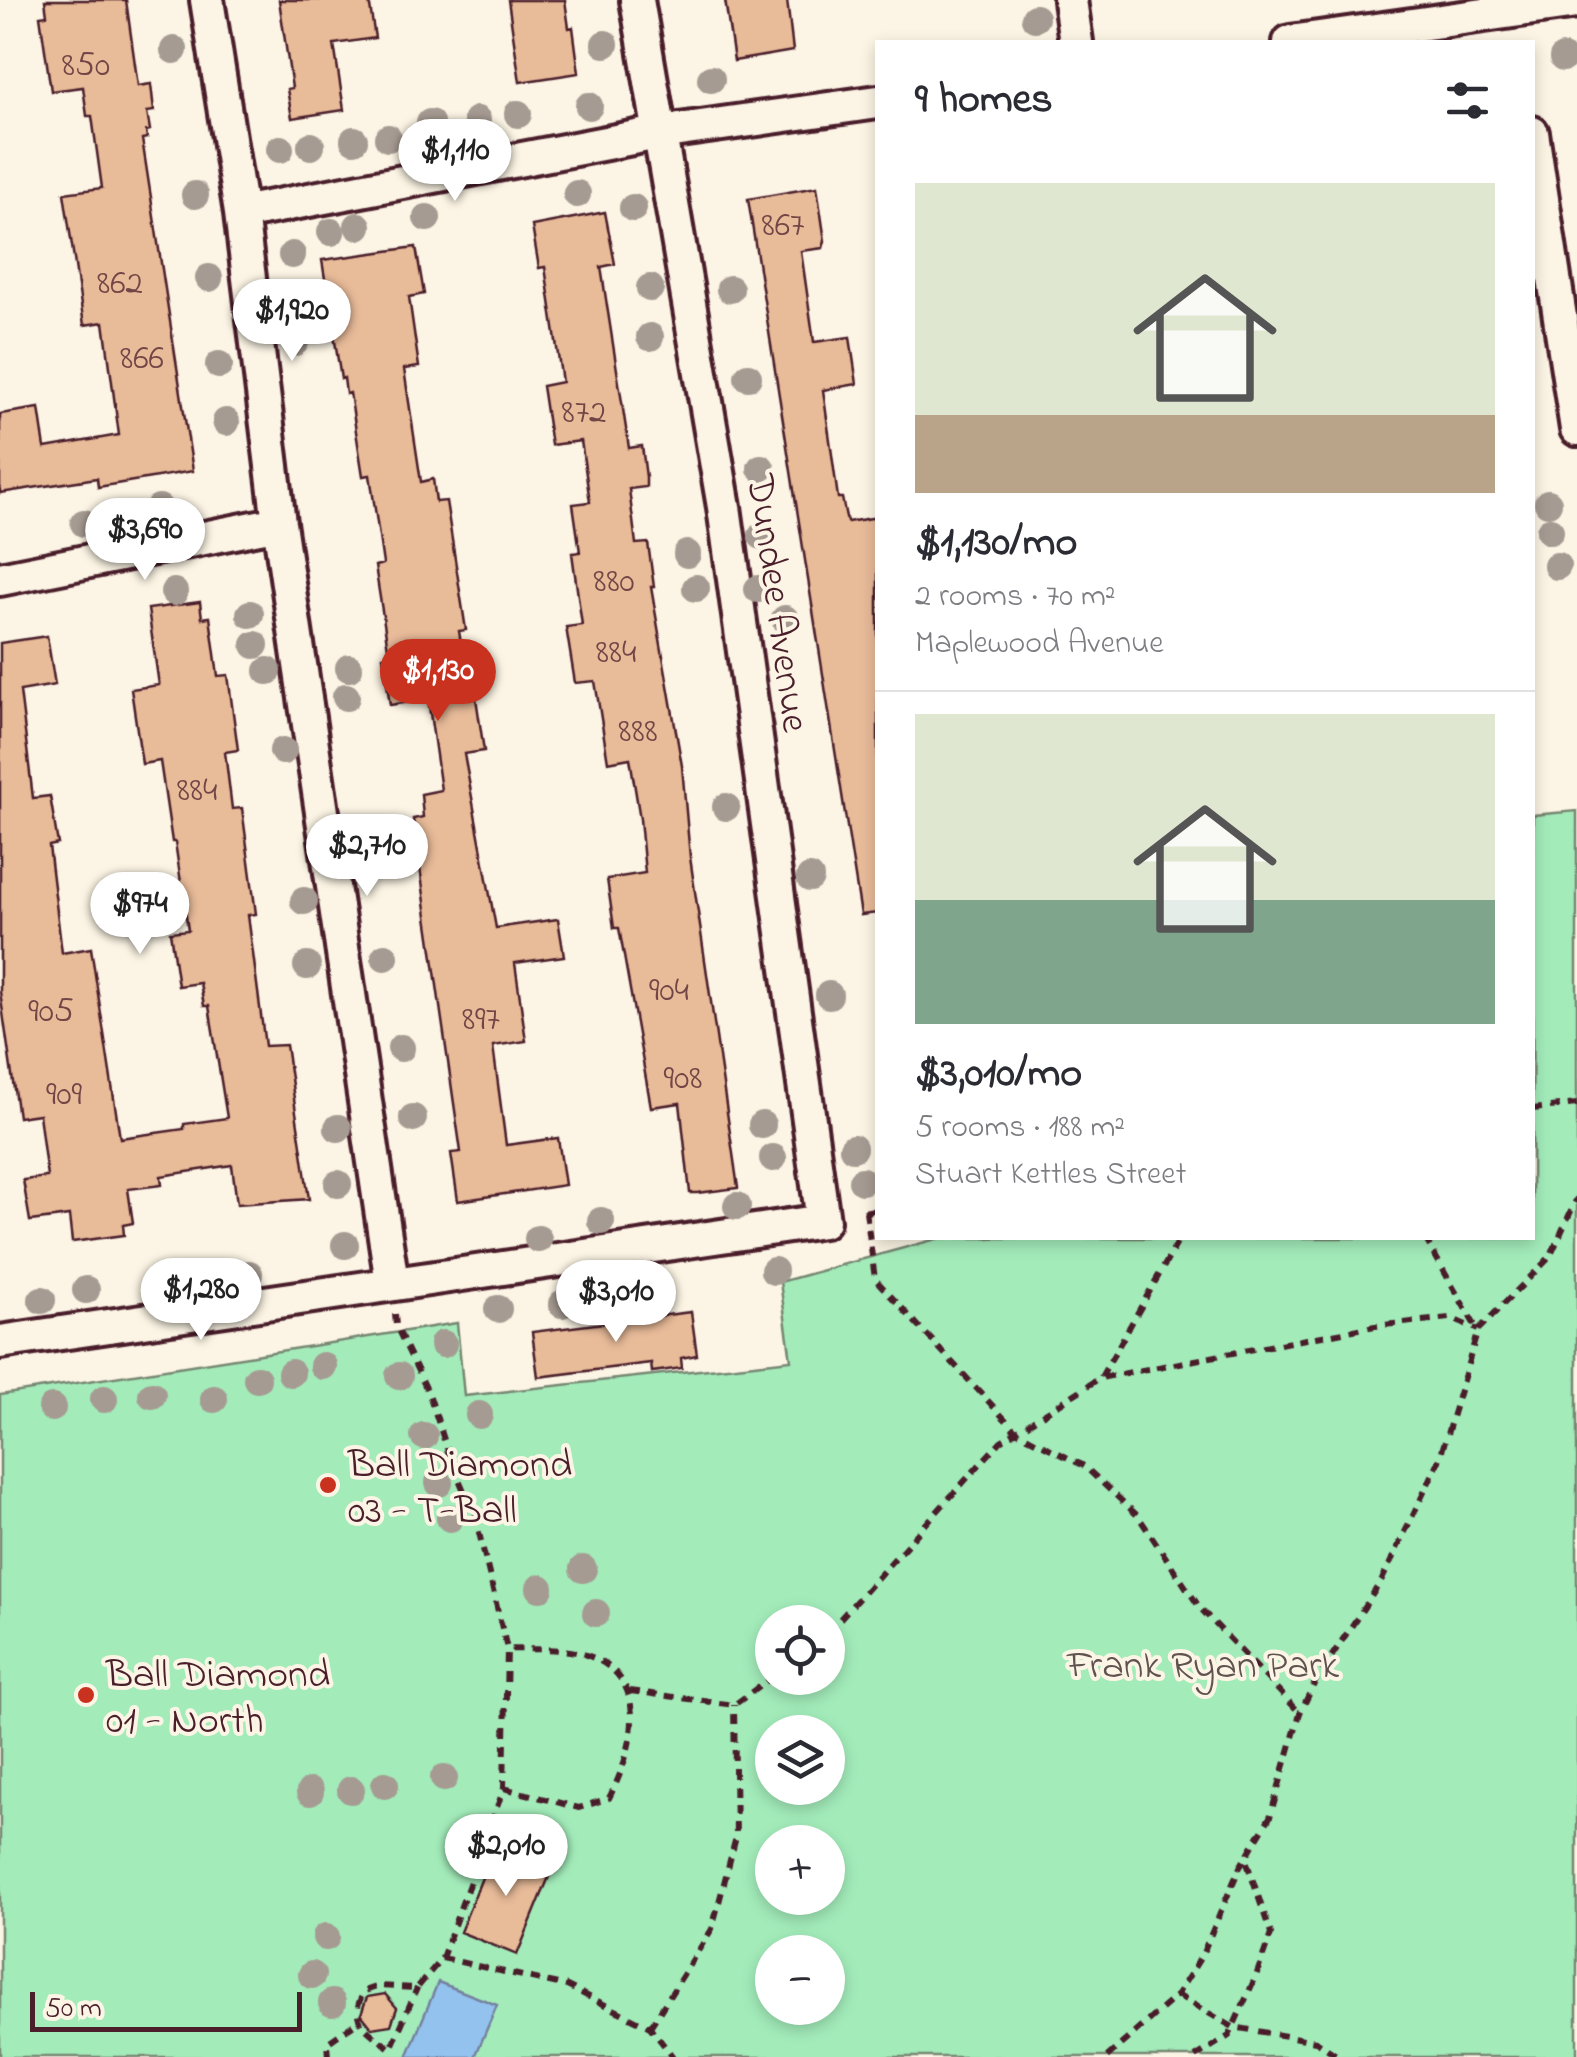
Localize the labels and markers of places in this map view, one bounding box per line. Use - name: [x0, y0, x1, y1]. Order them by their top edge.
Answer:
- pin: $1,110: [374, 119, 536, 204]
- pin: $1,920: [211, 279, 373, 364]
- pin: $3,690: [64, 498, 226, 583]
- pin: $1,130: [357, 639, 519, 724]
- pin: $2,710: [286, 814, 448, 899]
- pin: $974: [81, 872, 199, 957]
- pin: $1,280: [120, 1258, 282, 1343]
- pin: $3,010: [535, 1260, 697, 1345]
- place label: Ball Diamond 03 - T-Ball: [347, 1437, 572, 1542]
- marker: Ball Diamond 03 - T-Ball: [317, 1474, 339, 1496]
- place label: Ball Diamond 01 - North: [105, 1647, 330, 1752]
- marker: Ball Diamond 01 - North: [75, 1684, 97, 1706]
- pin: $2,010: [425, 1814, 587, 1899]

